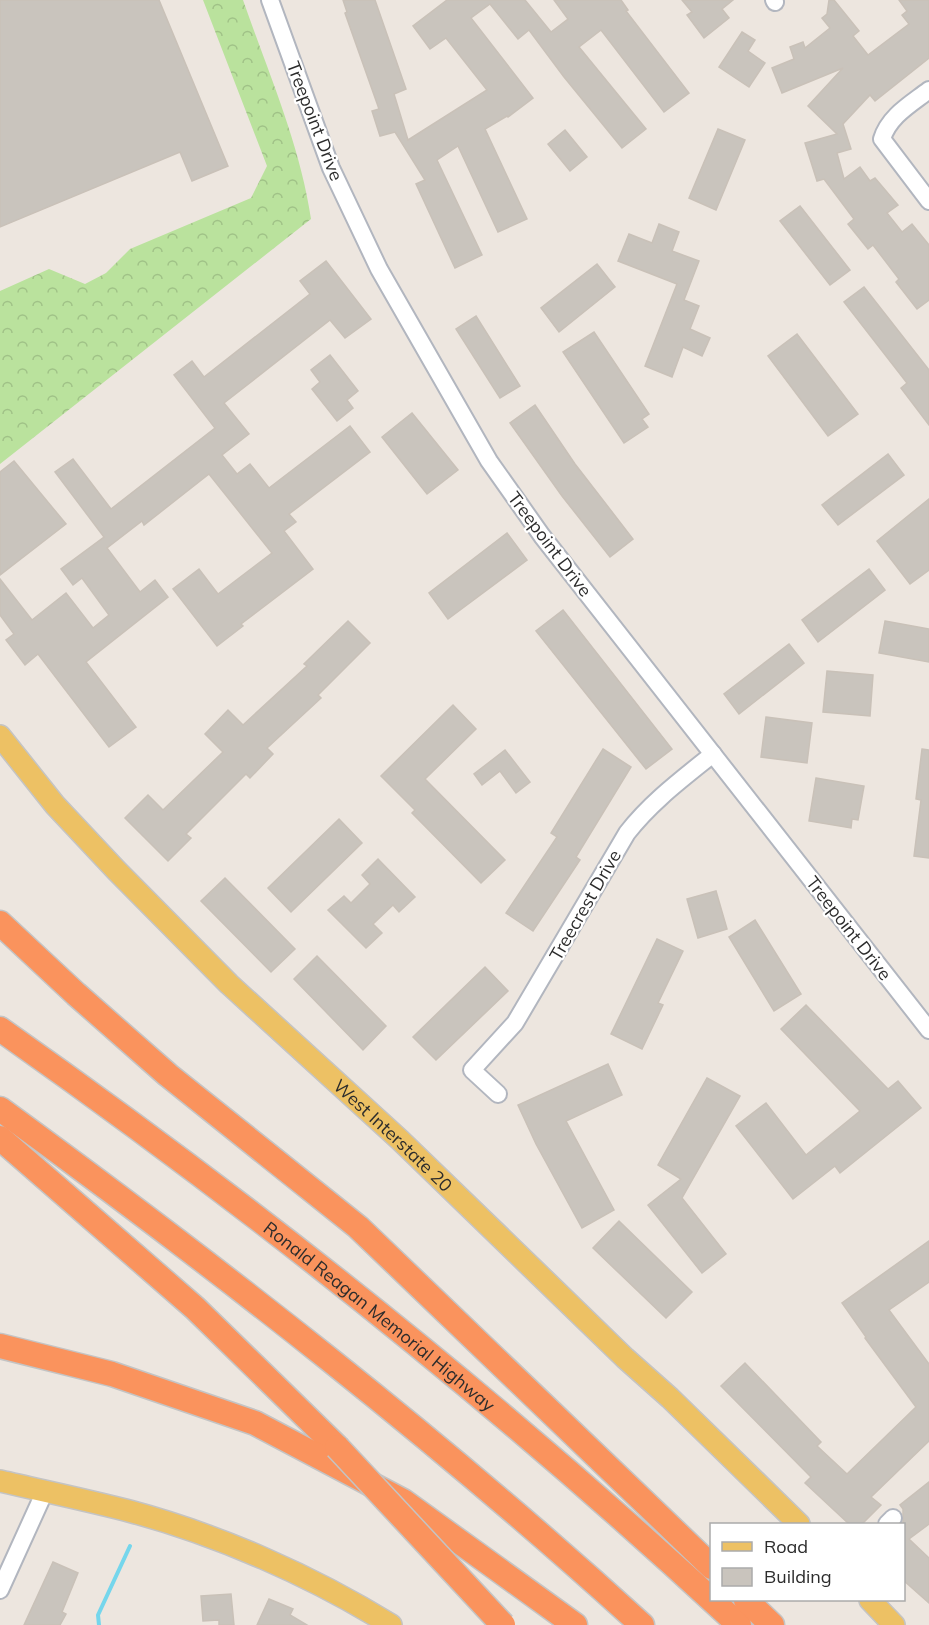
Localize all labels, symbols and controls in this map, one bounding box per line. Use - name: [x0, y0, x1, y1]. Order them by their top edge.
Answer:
- street label: Treepoint Drive: [282, 58, 348, 184]
- street label: Treepoint Drive: [503, 487, 597, 601]
- street label: Treecrest Drive: [544, 846, 626, 964]
- street label: Treepoint Drive: [801, 871, 897, 985]
- street label: West Interstate 20: [329, 1074, 458, 1196]
- street label: Ronald Reagan Memorial Highway: [259, 1216, 500, 1416]
- legend: [710, 1523, 905, 1601]
- text: Road: [764, 1535, 808, 1558]
- text: Building: [764, 1565, 832, 1588]

